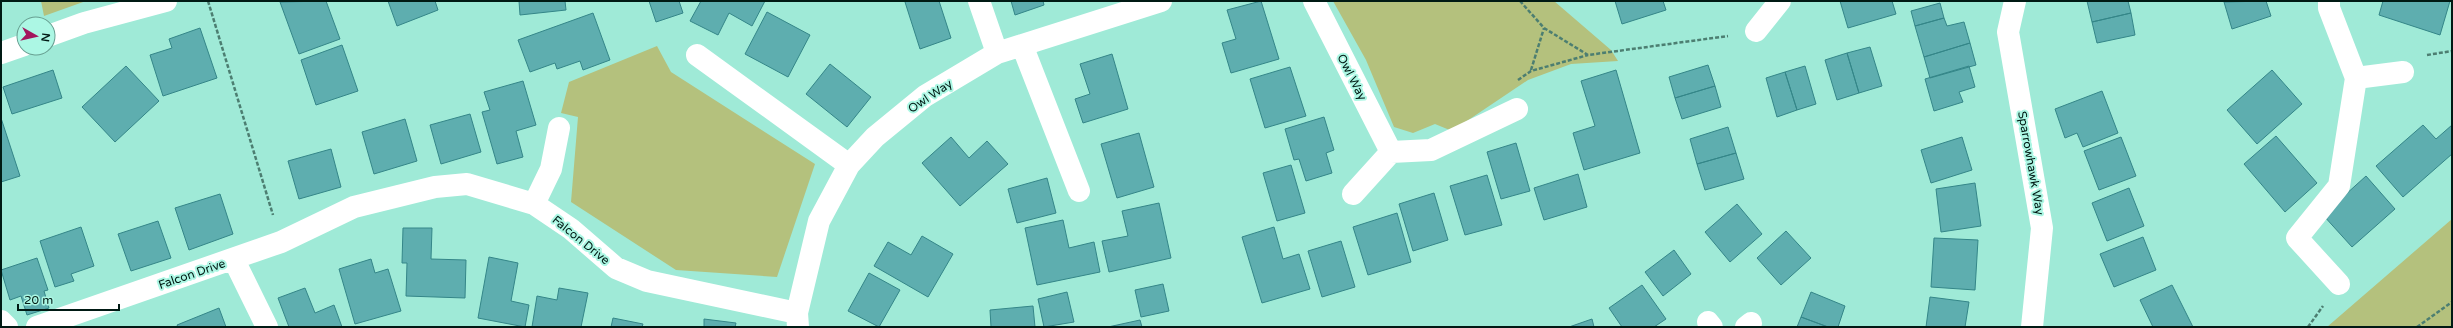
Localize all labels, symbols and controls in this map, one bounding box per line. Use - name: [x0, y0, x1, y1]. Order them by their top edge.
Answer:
- north arrow: [16, 16, 56, 56]
- text: N: [38, 32, 52, 43]
- street label: Owl Way: [1334, 52, 1370, 103]
- street label: Owl Way: [905, 76, 955, 116]
- street label: Sparrowhawk Way: [2015, 110, 2047, 217]
- street label: Falcon Drive: [549, 213, 613, 268]
- street label: Falcon Drive: [157, 256, 227, 292]
- scale bar: [18, 286, 119, 312]
- text: 20 m: [24, 293, 53, 307]

